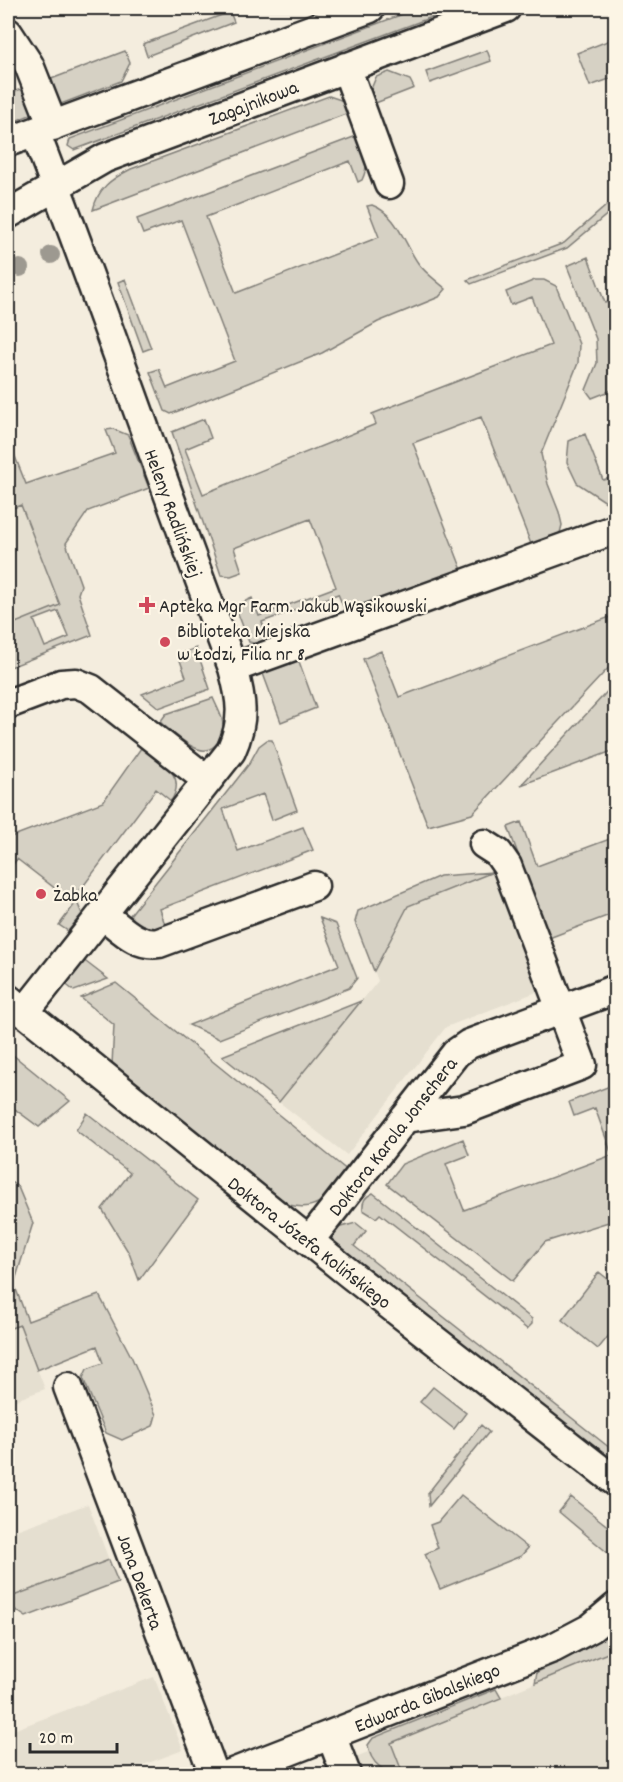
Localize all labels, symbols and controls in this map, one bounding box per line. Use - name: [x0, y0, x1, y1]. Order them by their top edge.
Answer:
- street label: Zagajnikowa: [205, 75, 303, 135]
- street label: Heleny Radlińskiej: [135, 446, 207, 582]
- place label: Apteka Mgr Farm. Jakub Wąsikowski: [159, 594, 427, 622]
- marker: Apteka Mgr Farm. Jakub Wąsikowski: [140, 598, 154, 612]
- place label: Biblioteka Miejska w Łodzi, Filia nr 8: [177, 619, 310, 670]
- marker: Biblioteka Miejska w Łodzi, Filia nr 8: [158, 635, 172, 649]
- place label: Żabka: [53, 883, 98, 911]
- marker: Żabka: [34, 887, 48, 901]
- street label: Doktora Karola Jonschera: [323, 1052, 466, 1223]
- street label: Doktora Józefa Kolińskiego: [220, 1171, 396, 1317]
- street label: Jana Dekerta: [108, 1530, 169, 1634]
- street label: Edwarda Gibalskiego: [351, 1658, 505, 1742]
- scale bar: [30, 1716, 117, 1754]
- text: 20 m: [39, 1727, 73, 1752]

